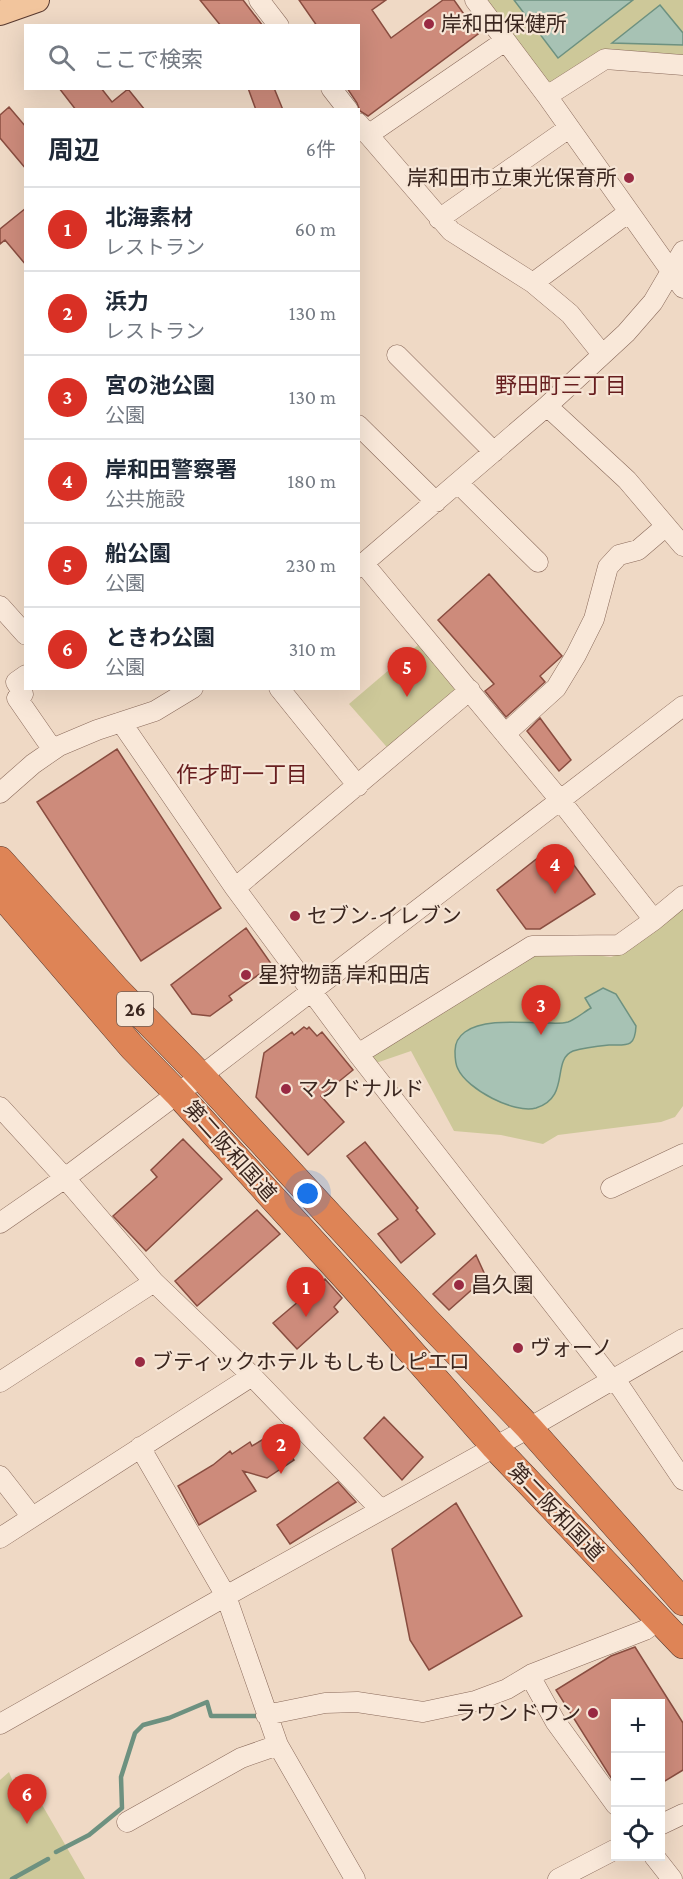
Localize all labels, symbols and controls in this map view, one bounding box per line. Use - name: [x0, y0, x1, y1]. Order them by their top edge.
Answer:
- place label: 岸和田保健所: [441, 12, 567, 36]
- marker: 岸和田保健所: [422, 17, 436, 31]
- search box: [24, 24, 360, 90]
- icon: search: [45, 41, 78, 74]
- text: ここで検索: [93, 47, 203, 72]
- text: 周辺: [48, 136, 100, 165]
- text: 6件: [306, 138, 336, 160]
- place label: 岸和田市立東光保育所: [407, 166, 617, 190]
- marker: 岸和田市立東光保育所: [622, 171, 636, 185]
- text: 北海素材: [105, 205, 193, 230]
- text: 1: [64, 218, 71, 240]
- text: 60 m: [295, 218, 336, 240]
- text: レストラン: [105, 236, 205, 258]
- text: 浜力: [105, 289, 149, 314]
- text: 2: [62, 302, 73, 324]
- text: 130 m: [289, 302, 336, 324]
- text: レストラン: [105, 320, 205, 342]
- text: 宮の池公園: [105, 373, 215, 398]
- district label: 野田町三丁目: [495, 373, 627, 398]
- text: 3: [63, 386, 72, 408]
- text: 130 m: [289, 386, 336, 408]
- text: 公園: [105, 404, 145, 426]
- text: 岸和田警察署: [105, 457, 237, 482]
- text: 4: [62, 470, 73, 492]
- text: 180 m: [287, 470, 336, 492]
- text: 公共施設: [105, 488, 185, 510]
- text: 船公園: [105, 541, 171, 566]
- text: 5: [63, 554, 72, 576]
- text: 230 m: [286, 554, 336, 576]
- text: 公園: [105, 572, 145, 594]
- text: ときわ公園: [105, 625, 215, 650]
- text: 6: [62, 638, 73, 660]
- text: 310 m: [289, 638, 336, 660]
- pin: 5: [388, 648, 426, 697]
- text: 公園: [105, 656, 145, 678]
- district label: 作才町一丁目: [176, 762, 308, 787]
- pin: 4: [536, 844, 574, 894]
- place label: セブン-イレブン: [307, 904, 462, 928]
- marker: セブン-イレブン: [288, 909, 302, 923]
- place label: 星狩物語 岸和田店: [258, 963, 430, 987]
- marker: 星狩物語 岸和田店: [239, 968, 253, 982]
- pin: 3: [522, 986, 560, 1035]
- road number: 26: [117, 992, 153, 1026]
- place label: マクドナルド: [298, 1077, 424, 1101]
- marker: マクドナルド: [279, 1082, 293, 1096]
- street label: 第二阪和国道: [179, 1096, 281, 1206]
- your location: [293, 1179, 322, 1208]
- pin: 1: [286, 1268, 326, 1317]
- place label: 昌久園: [471, 1273, 534, 1297]
- marker: 昌久園: [452, 1278, 466, 1292]
- place label: ヴォーノ: [530, 1336, 613, 1360]
- marker: ヴォーノ: [511, 1341, 525, 1355]
- place label: ブティックホテル もしもしピエロ: [152, 1350, 470, 1374]
- marker: ブティックホテル もしもしピエロ: [133, 1355, 147, 1369]
- pin: 2: [262, 1424, 300, 1474]
- street label: 第二阪和国道: [504, 1458, 608, 1566]
- map controls: [611, 1699, 665, 1861]
- button: +: [611, 1699, 665, 1753]
- place label: ラウンドワン: [455, 1701, 581, 1725]
- marker: ラウンドワン: [586, 1706, 600, 1720]
- button: −: [611, 1753, 665, 1807]
- pin: 6: [8, 1774, 46, 1824]
- button: locate: [611, 1807, 665, 1861]

